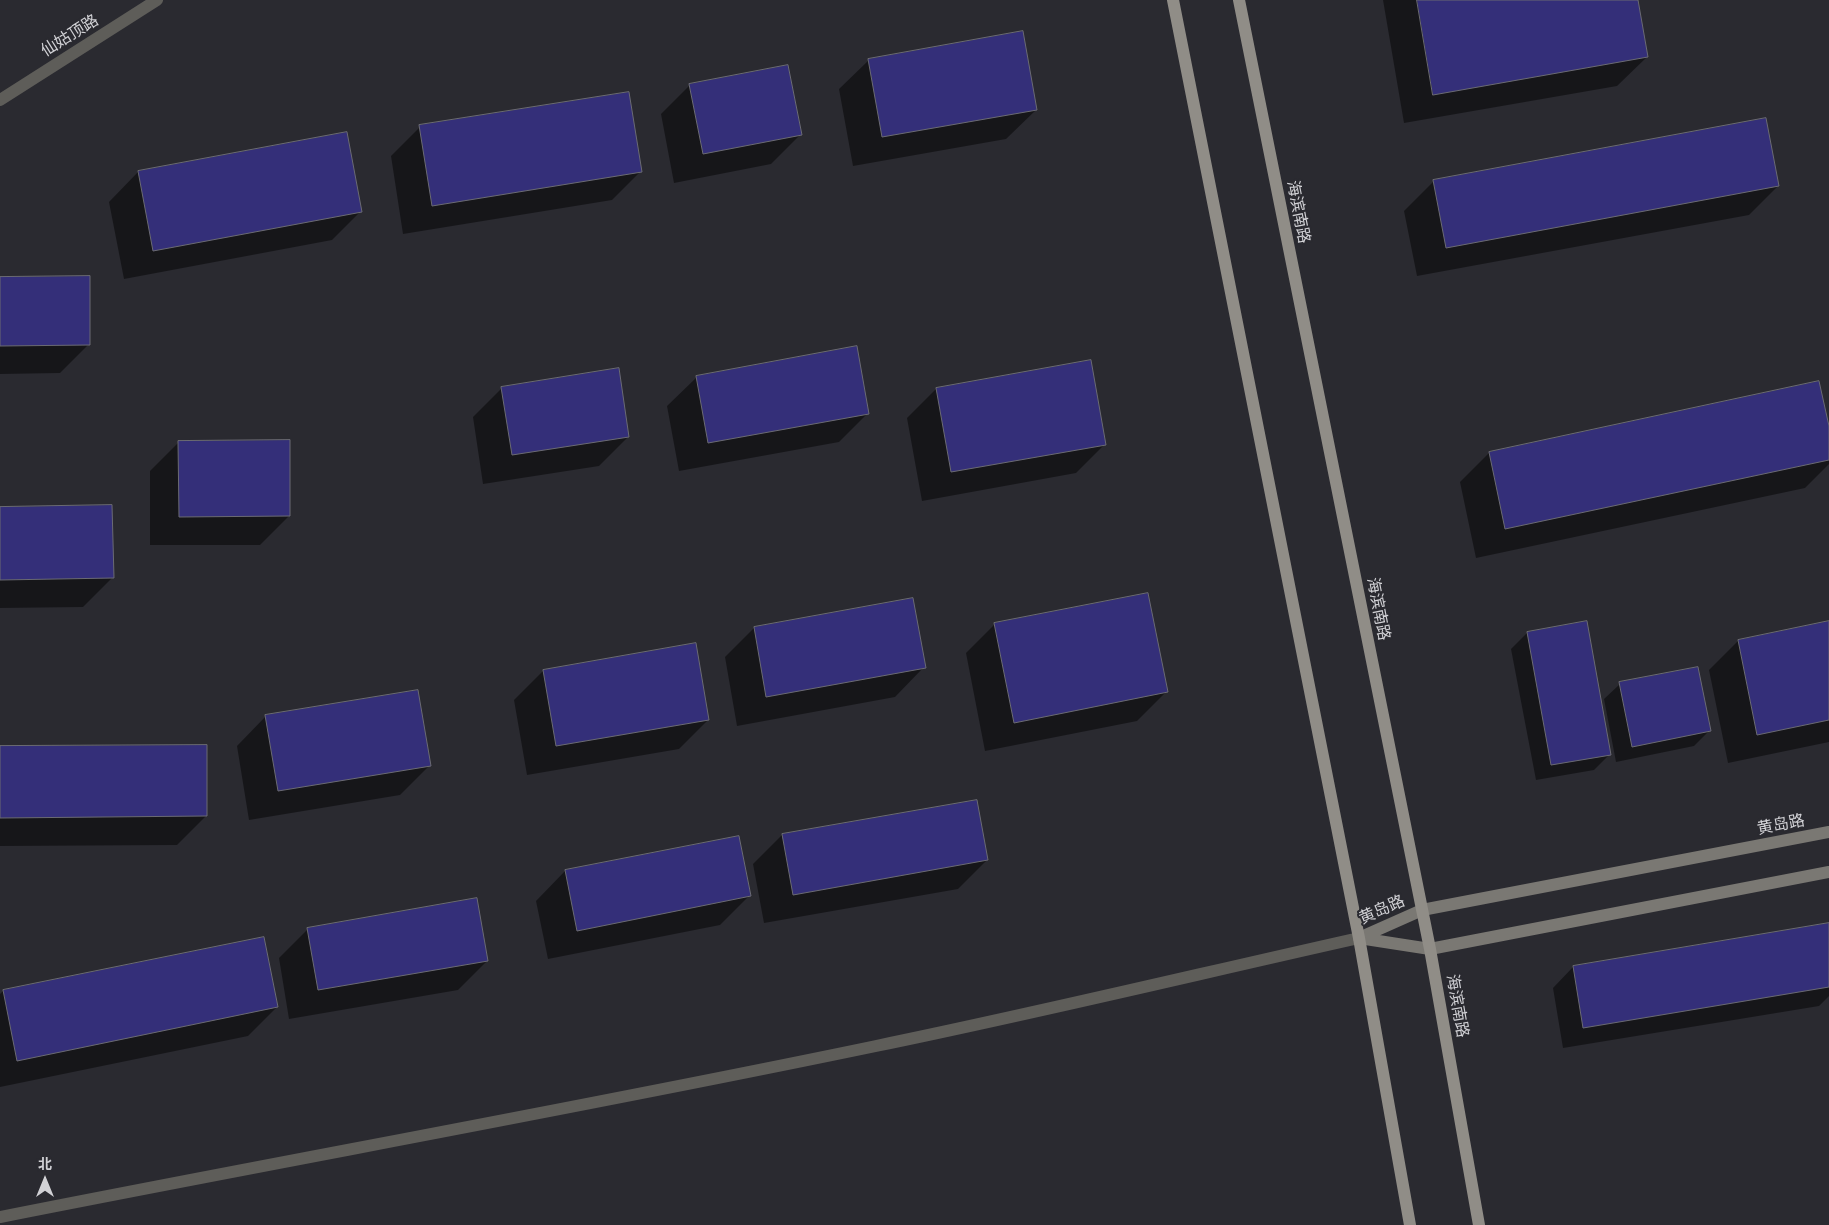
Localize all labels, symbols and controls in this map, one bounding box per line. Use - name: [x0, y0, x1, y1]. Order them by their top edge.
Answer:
- street label: 仙姑顶路: [38, 11, 102, 61]
- street label: 海滨南路: [1282, 179, 1314, 245]
- street label: 海滨南路: [1362, 576, 1394, 642]
- street label: 黄岛路: [1756, 811, 1806, 839]
- street label: 黄岛路: [1356, 891, 1408, 929]
- street label: 海滨南路: [1442, 973, 1472, 1039]
- north arrow: [20, 1155, 70, 1205]
- text: 北: [38, 1156, 52, 1173]

